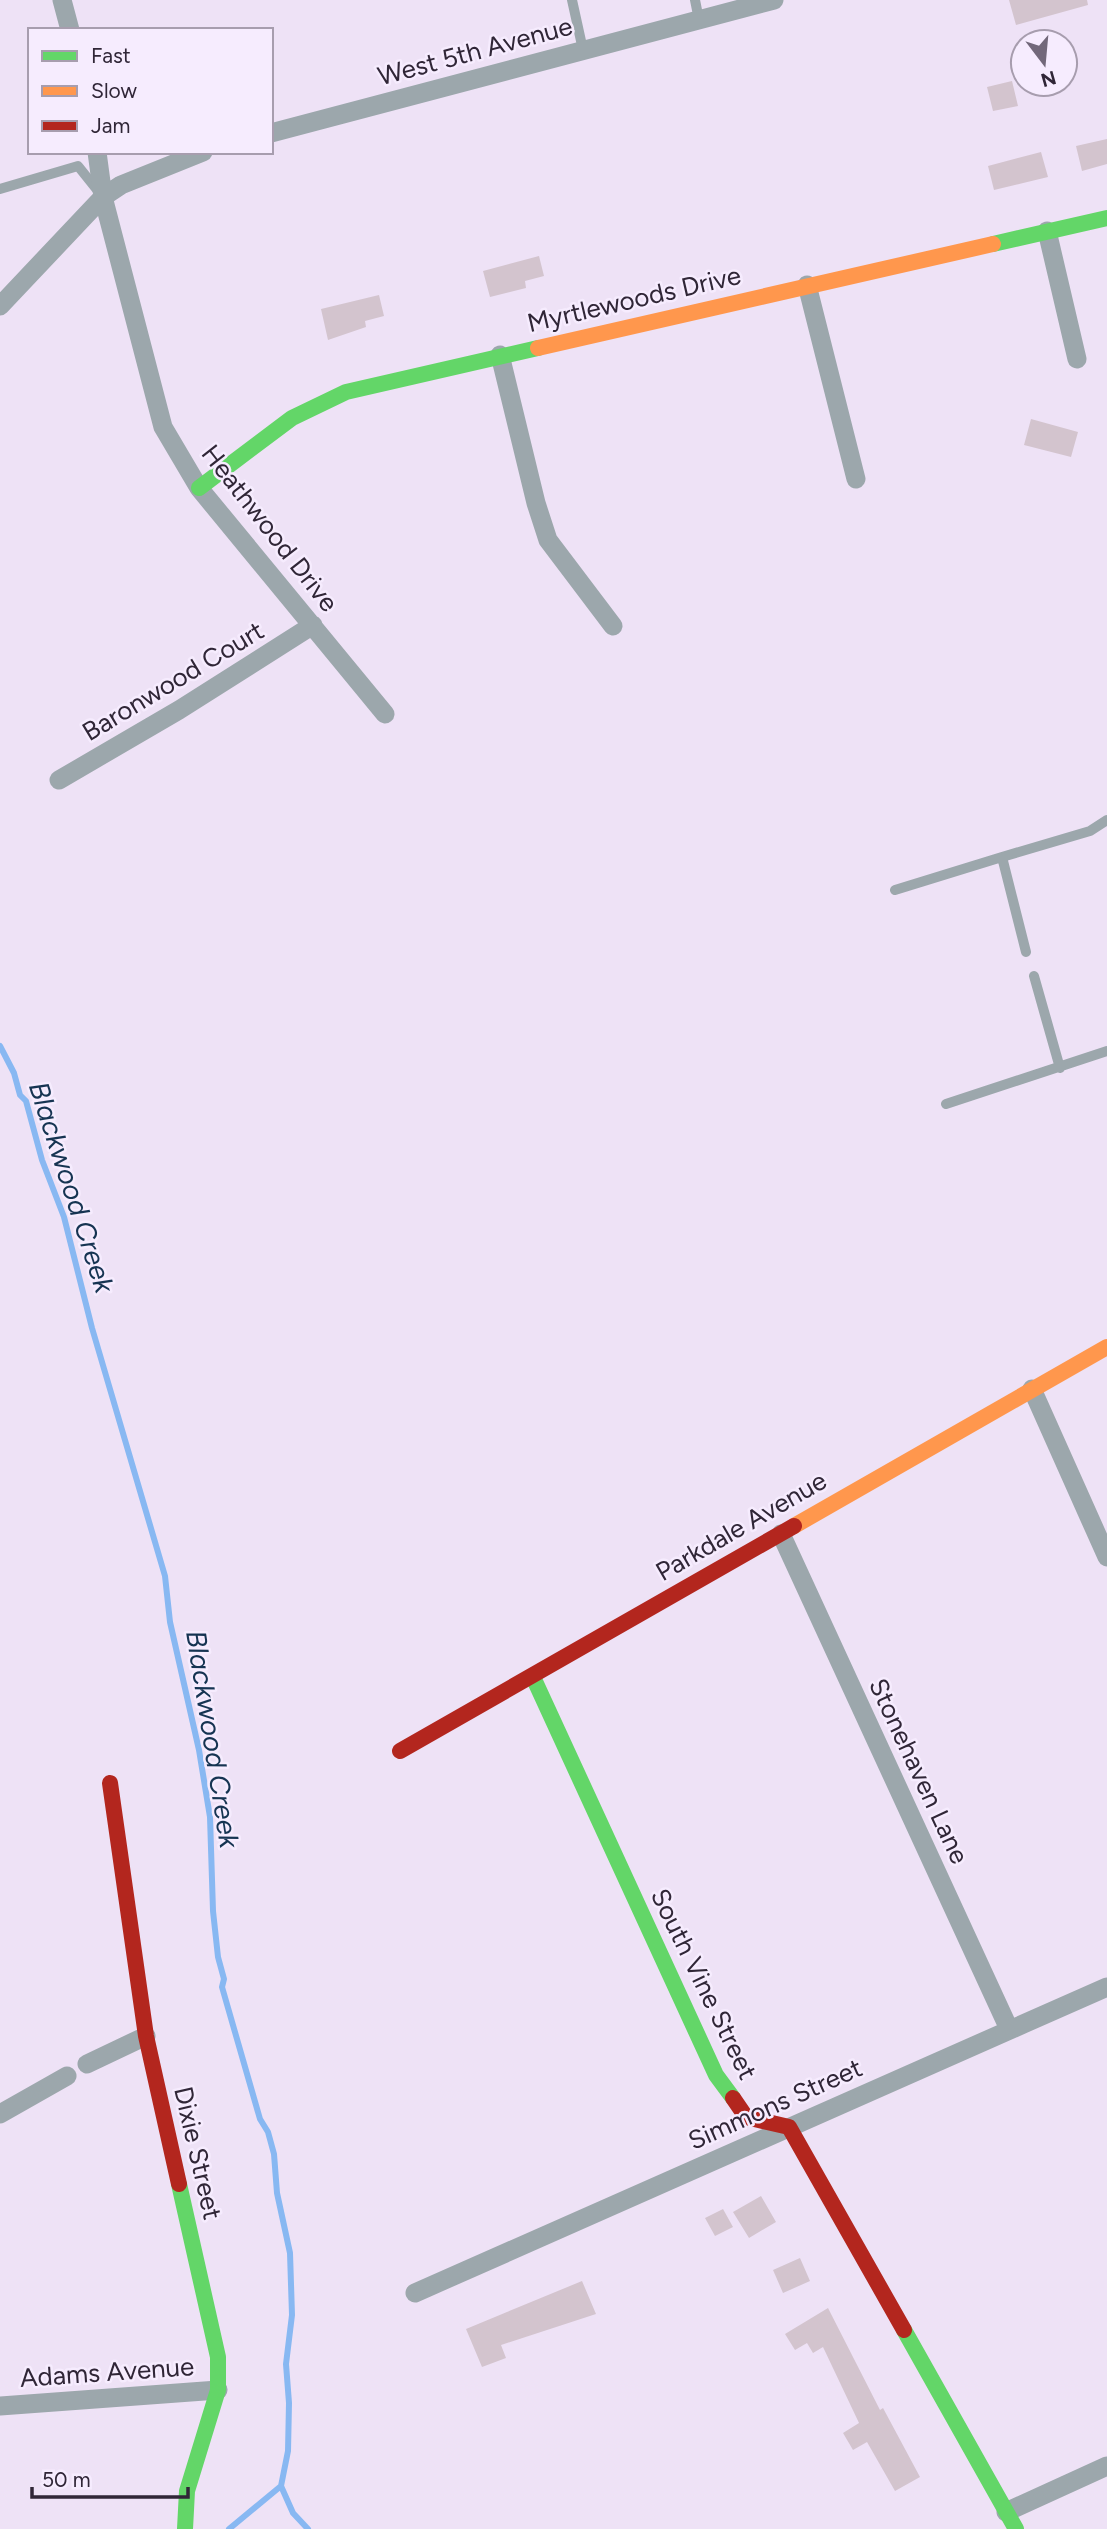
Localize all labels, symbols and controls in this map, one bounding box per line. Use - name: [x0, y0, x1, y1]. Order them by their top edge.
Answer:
- street label: West 5th Avenue: [374, 10, 576, 92]
- legend: [28, 28, 273, 154]
- north arrow: [1009, 28, 1079, 98]
- text: Fast: [91, 43, 131, 68]
- text: N: [1038, 66, 1059, 92]
- text: Slow: [91, 78, 137, 103]
- text: Jam: [91, 113, 130, 138]
- street label: Myrtlewoods Drive: [524, 259, 744, 339]
- street label: Heathwood Drive: [195, 438, 345, 618]
- street label: Baronwood Court: [76, 614, 270, 748]
- water label: Blackwood Creek: [22, 1077, 123, 1298]
- street label: Parkdale Avenue: [650, 1464, 832, 1588]
- water label: Blackwood Creek: [179, 1628, 247, 1852]
- street label: Stonehaven Lane: [862, 1673, 976, 1869]
- street label: South Vine Street: [644, 1883, 764, 2085]
- street label: Simmons Street: [683, 2051, 867, 2157]
- street label: Dixie Street: [167, 2083, 229, 2223]
- street label: Adams Avenue: [19, 2350, 195, 2394]
- scale bar: [32, 2456, 187, 2500]
- text: 50 m: [42, 2467, 91, 2492]

